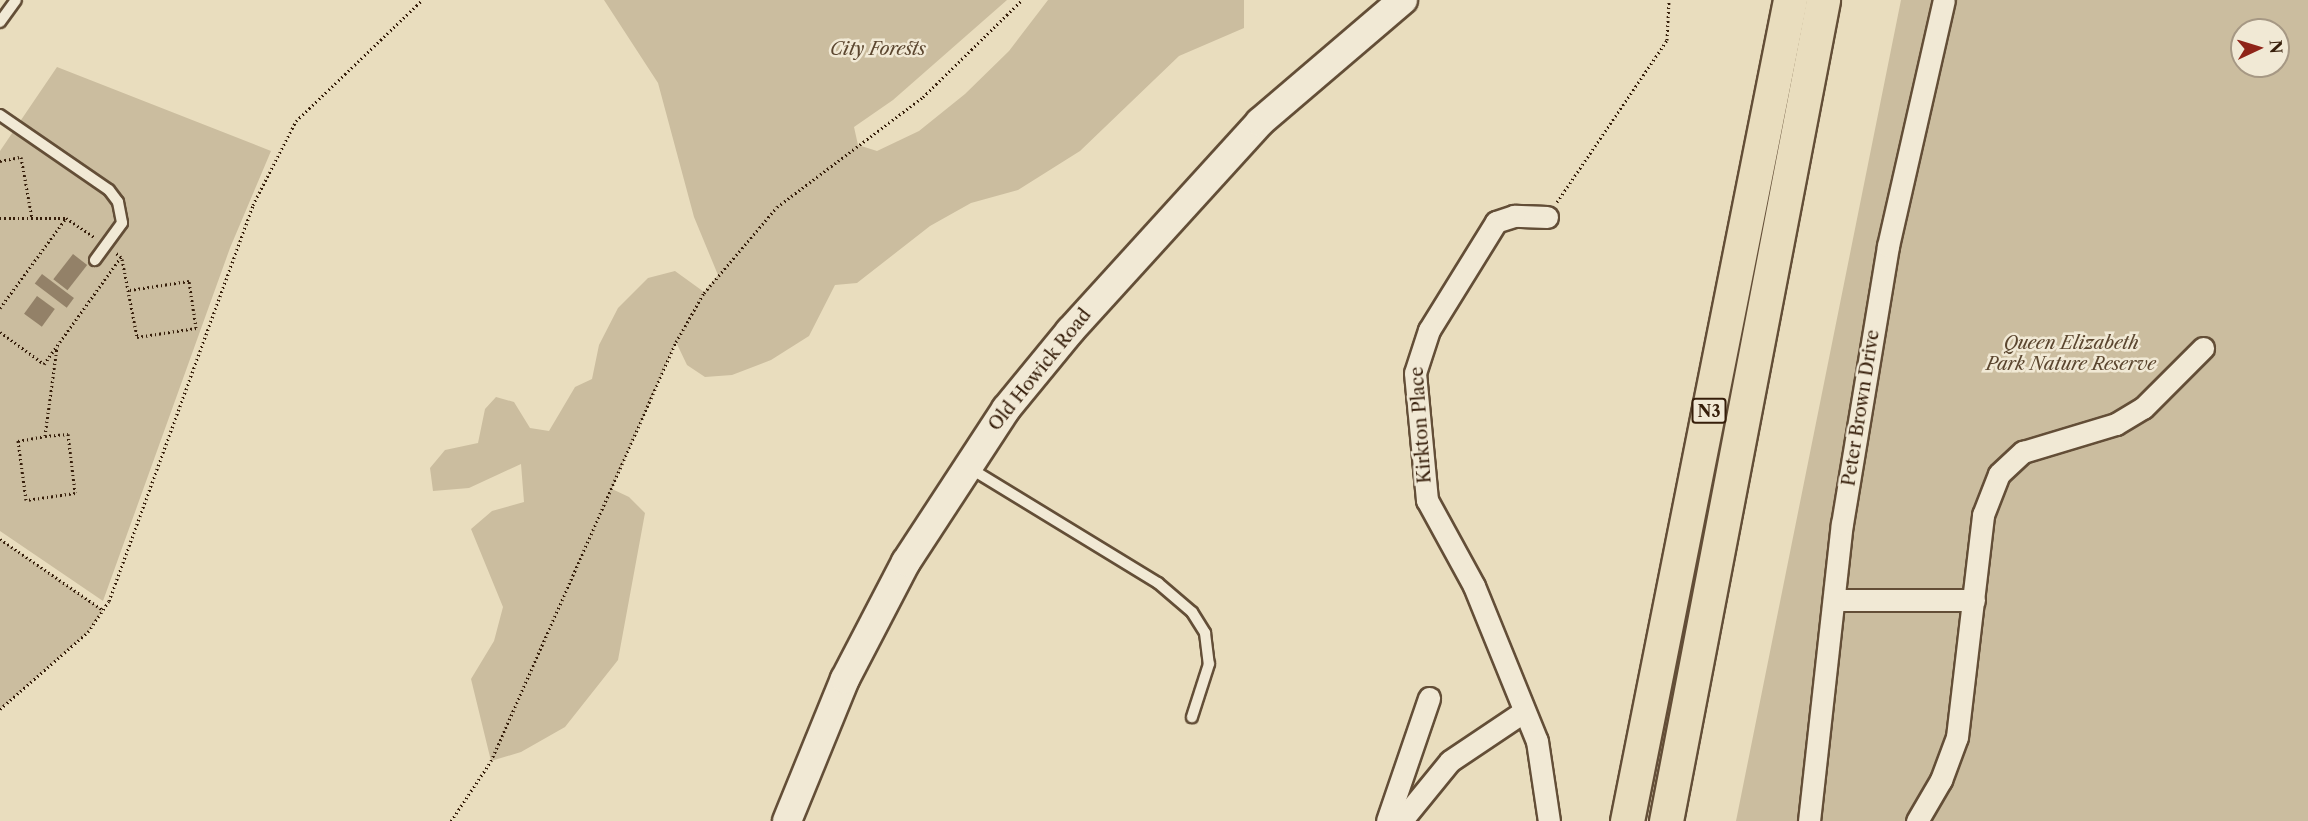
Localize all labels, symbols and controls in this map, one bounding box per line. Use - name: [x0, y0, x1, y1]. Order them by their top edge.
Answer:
- north arrow: [2230, 18, 2290, 78]
- park label: City Forests: [830, 38, 926, 60]
- text: N: [2266, 39, 2286, 55]
- street label: Old Howick Road: [984, 305, 1096, 435]
- street label: Peter Brown Drive: [1838, 328, 1884, 488]
- park label: Queen Elizabeth Park Nature Reserve: [1986, 333, 2156, 376]
- street label: Kirkton Place: [1406, 366, 1436, 484]
- road number: N3: [1691, 398, 1727, 424]

